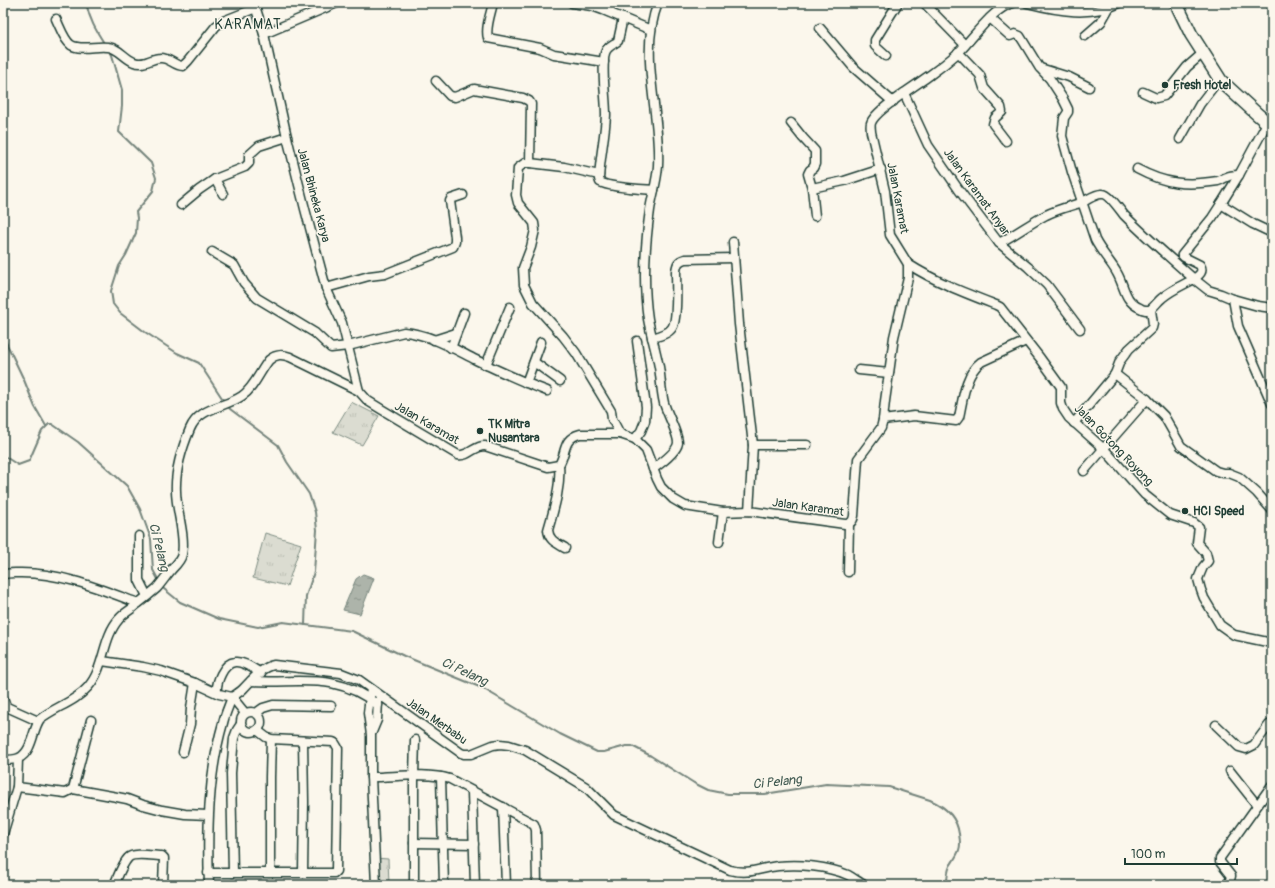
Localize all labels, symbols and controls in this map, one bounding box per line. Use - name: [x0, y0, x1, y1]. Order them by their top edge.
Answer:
- district label: KARAMAT: [214, 16, 282, 33]
- place label: Fresh Hotel: [1173, 78, 1232, 93]
- marker: Fresh Hotel: [1160, 80, 1170, 90]
- street label: Jalan Bhineka Karya: [294, 146, 333, 244]
- street label: Jalan Karamat Anyar: [940, 146, 1014, 239]
- street label: Jalan Karamat: [883, 161, 912, 235]
- street label: Jalan Karamat: [392, 399, 462, 448]
- street label: Jalan Gotong Royong: [1071, 401, 1156, 489]
- place label: TK Mitra Nusantara: [487, 417, 540, 446]
- marker: TK Mitra Nusantara: [475, 426, 485, 436]
- street label: Jalan Karamat: [771, 495, 845, 520]
- place label: HCI Speed: [1193, 504, 1244, 519]
- marker: HCI Speed: [1180, 506, 1190, 516]
- water label: Ci Pelang: [145, 521, 173, 575]
- water label: Ci Pelang: [439, 654, 492, 690]
- street label: Jalan Merbabu: [403, 695, 470, 748]
- water label: Ci Pelang: [752, 771, 804, 793]
- scale bar: [1125, 840, 1237, 866]
- text: 100 m: [1131, 847, 1166, 862]

